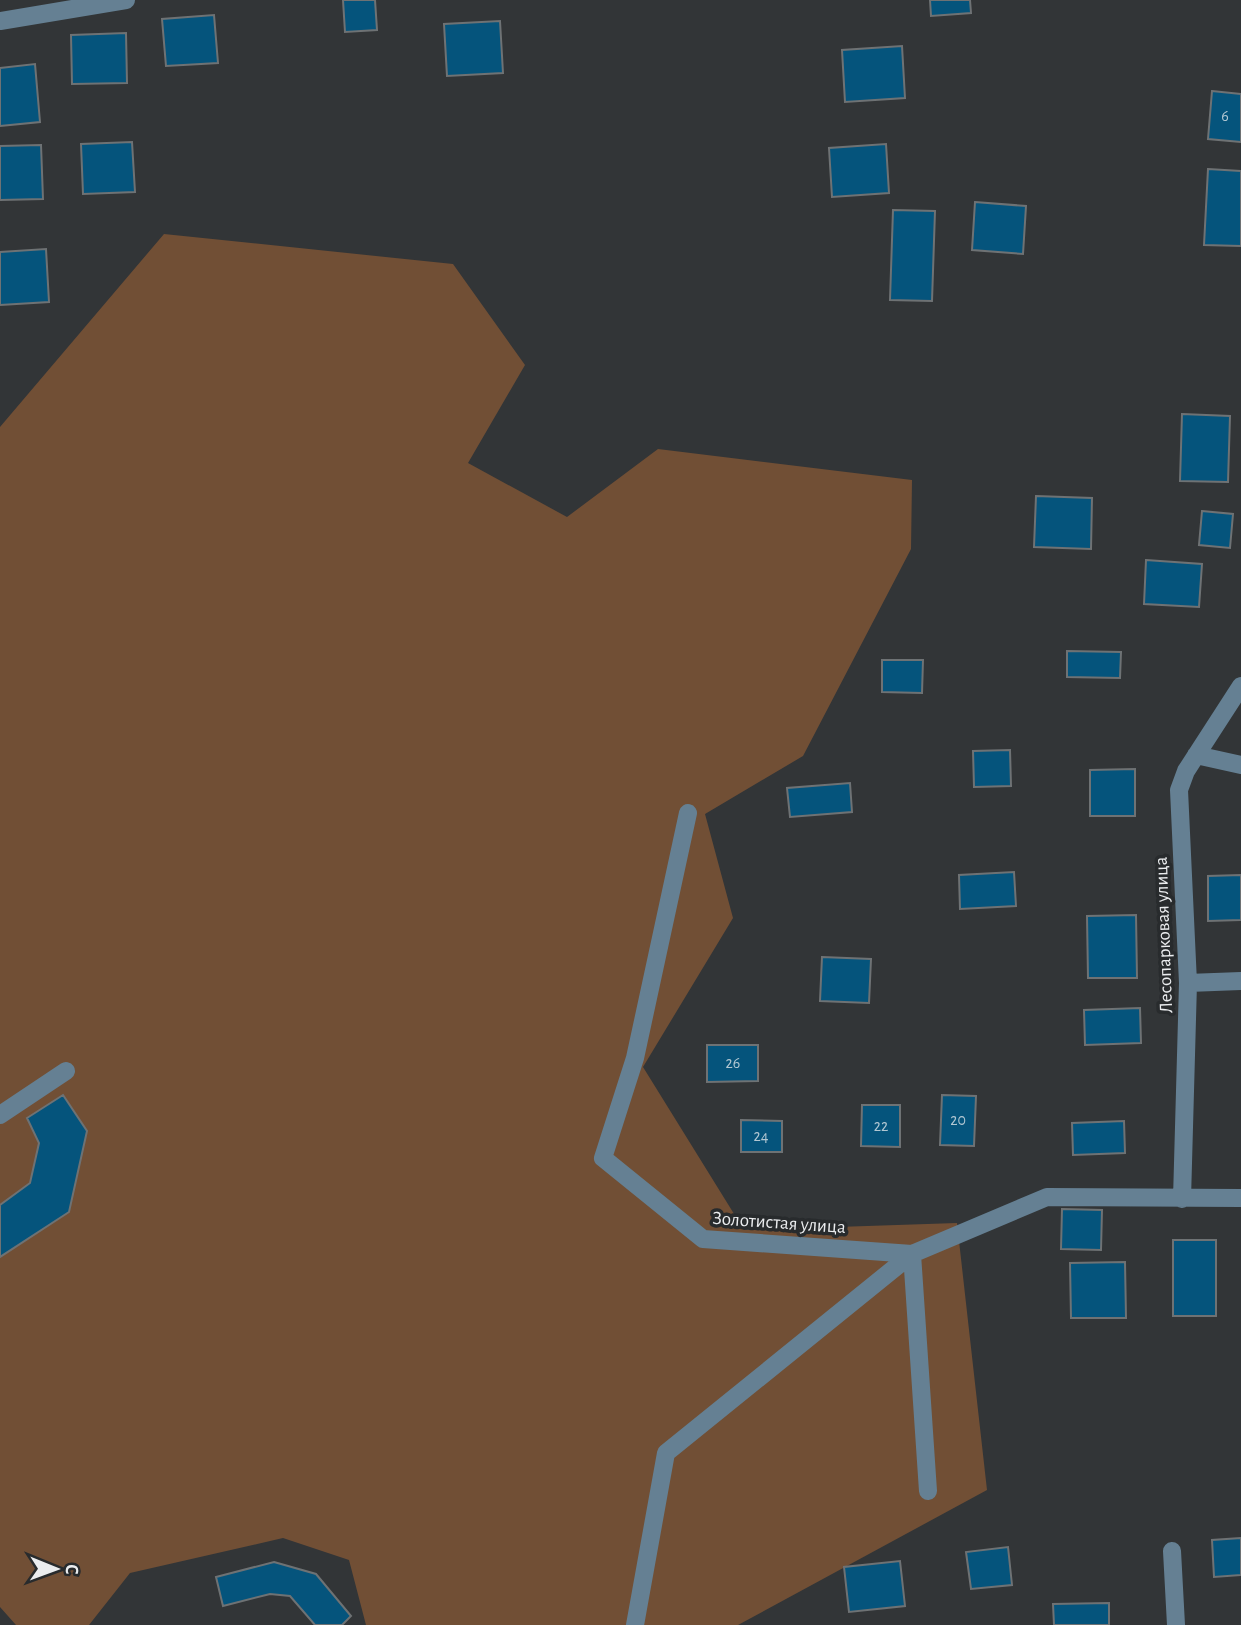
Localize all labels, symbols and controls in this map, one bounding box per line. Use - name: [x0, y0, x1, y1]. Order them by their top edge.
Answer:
- house number: 6: [1221, 108, 1229, 124]
- street label: Лесопарковая улица: [1152, 856, 1176, 1013]
- house number: 26: [726, 1055, 740, 1071]
- house number: 20: [950, 1112, 966, 1128]
- house number: 22: [874, 1118, 888, 1134]
- house number: 24: [754, 1128, 769, 1144]
- street label: Золотистая улица: [712, 1209, 847, 1237]
- north arrow: [21, 1534, 91, 1604]
- text: С: [62, 1564, 81, 1575]

